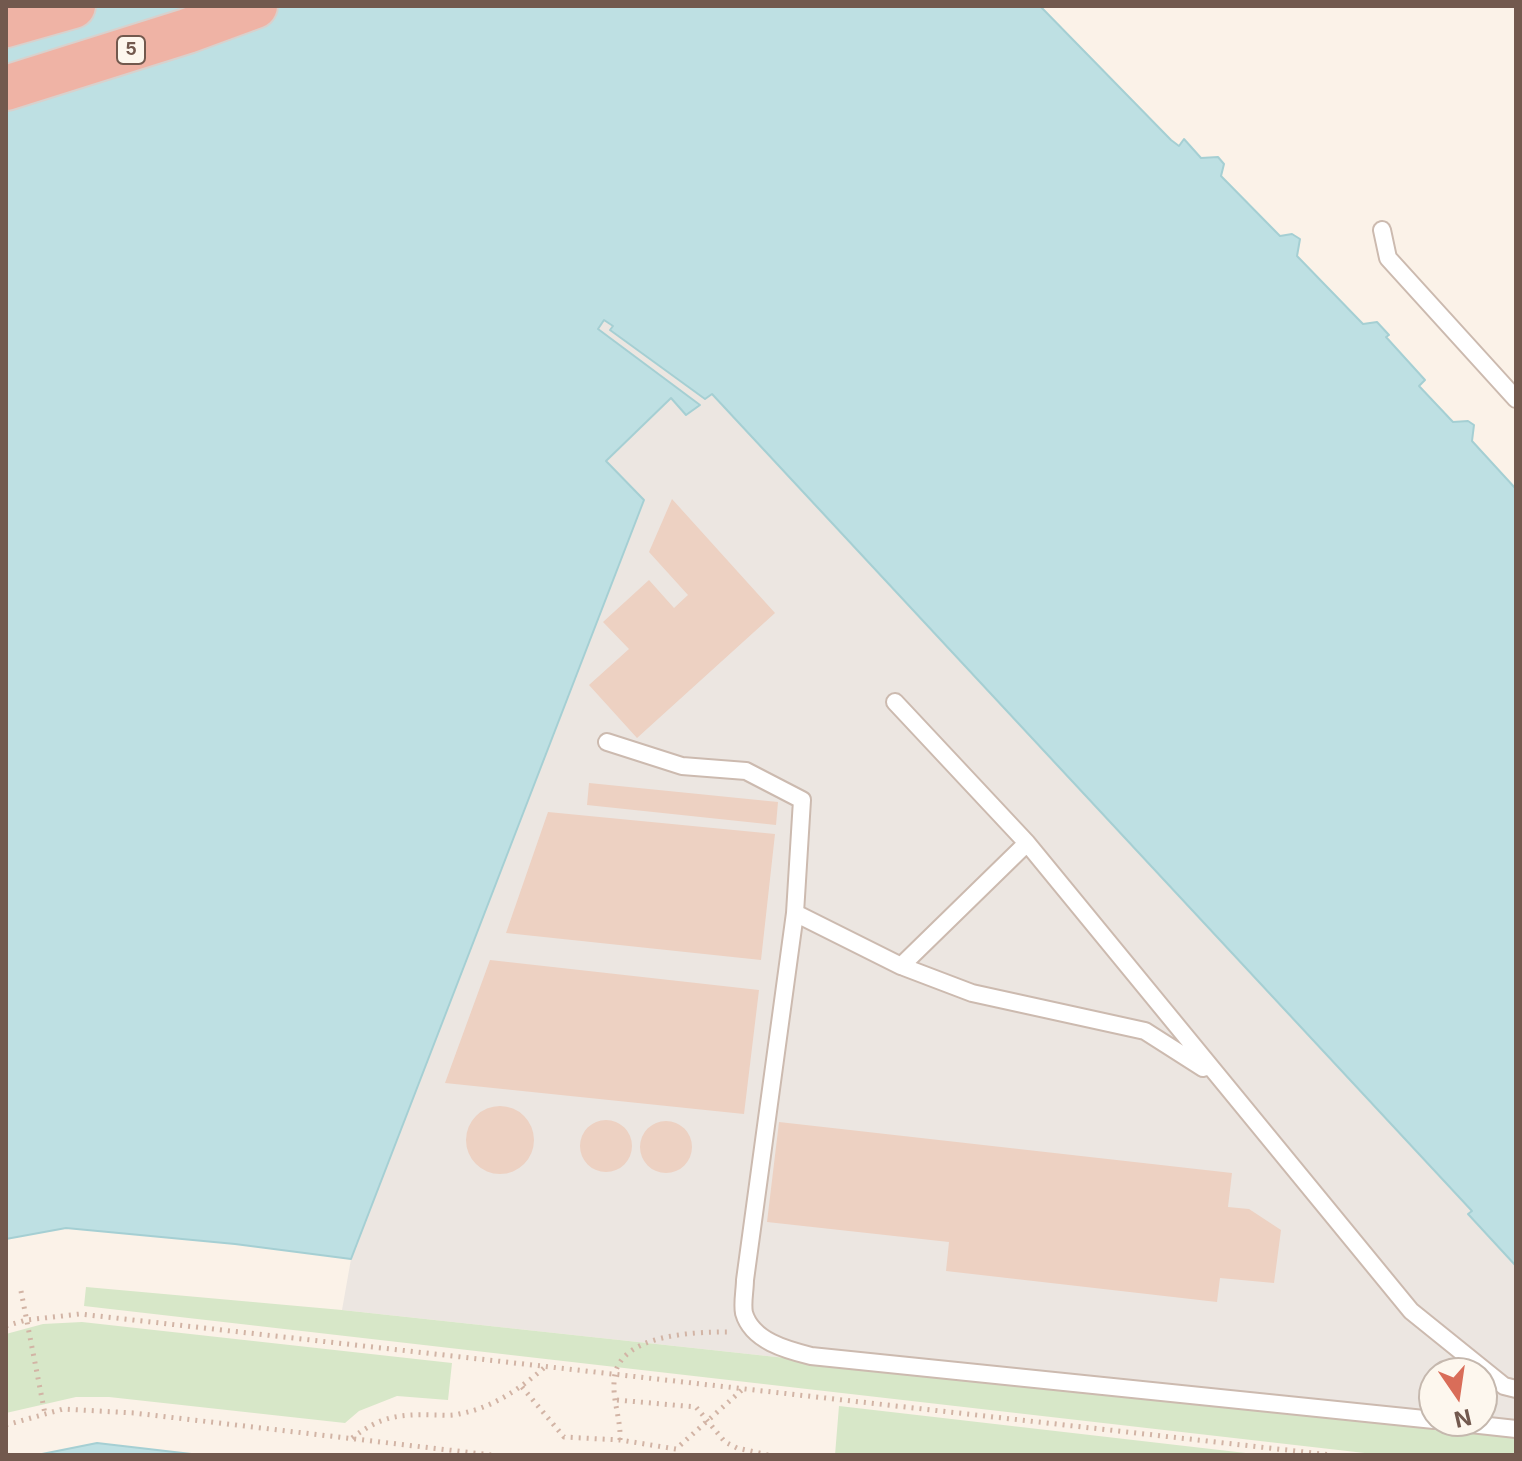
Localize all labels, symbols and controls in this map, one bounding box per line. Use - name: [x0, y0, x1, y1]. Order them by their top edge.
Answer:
- road number: 5: [117, 36, 145, 64]
- north arrow: [1418, 1357, 1498, 1437]
- text: N: [1452, 1404, 1474, 1433]

